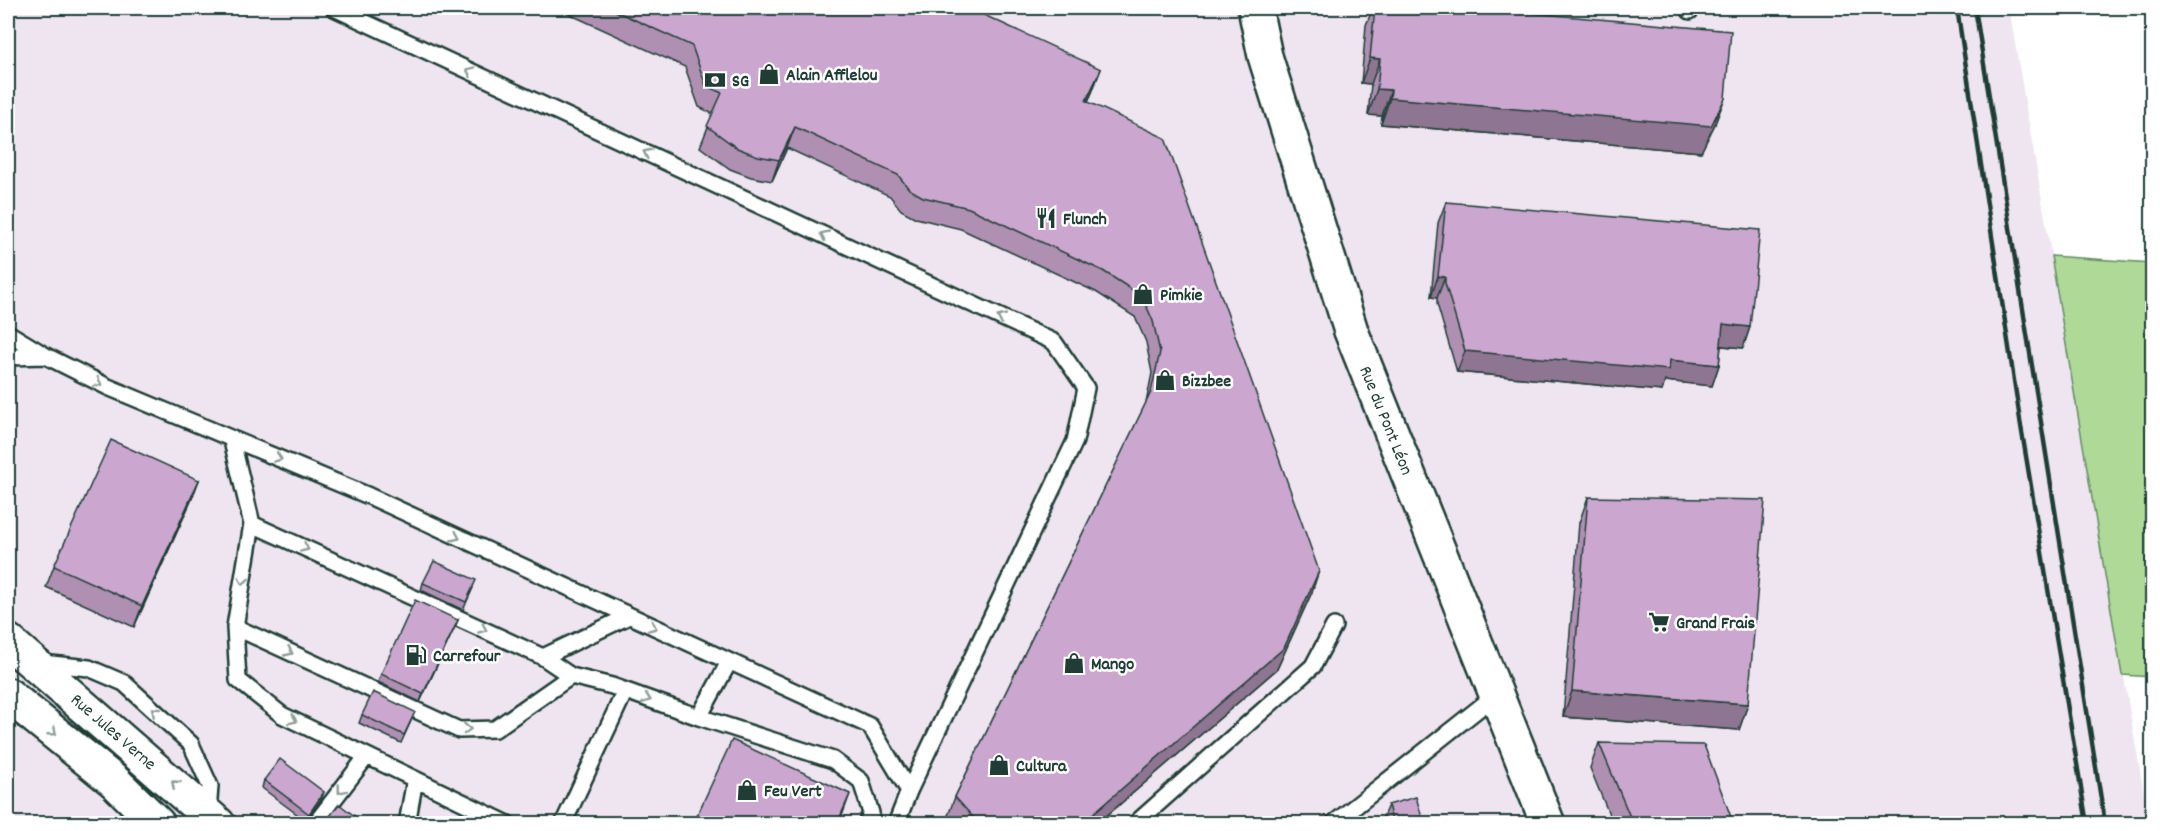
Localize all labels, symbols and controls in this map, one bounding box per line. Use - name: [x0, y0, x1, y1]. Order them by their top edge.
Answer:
- shop icon: Alain Afflelou: [757, 62, 781, 86]
- place label: Alain Afflelou: [786, 64, 878, 89]
- one-way arrow: [466, 66, 477, 78]
- bank icon: SG: [703, 68, 727, 92]
- place label: SG: [732, 70, 749, 95]
- one-way arrow: [642, 149, 653, 161]
- restaurant icon: Flunch: [1034, 206, 1058, 230]
- place label: Flunch: [1063, 208, 1107, 233]
- one-way arrow: [819, 231, 830, 243]
- shop icon: Pimkie: [1131, 282, 1155, 306]
- place label: Pimkie: [1160, 284, 1203, 309]
- one-way arrow: [996, 313, 1007, 325]
- street label: Rue du Pont Léon: [1351, 363, 1418, 479]
- shop icon: Bizzbee: [1153, 368, 1177, 392]
- place label: Bizzbee: [1182, 370, 1231, 395]
- one-way arrow: [92, 375, 103, 387]
- one-way arrow: [272, 451, 283, 464]
- one-way arrow: [450, 530, 461, 542]
- one-way arrow: [299, 541, 310, 553]
- one-way arrow: [237, 575, 250, 585]
- supermarket icon: Grand Frais: [1647, 610, 1671, 634]
- place label: Grand Frais: [1676, 612, 1756, 637]
- one-way arrow: [646, 620, 657, 632]
- one-way arrow: [476, 622, 487, 634]
- fuel station icon: Carrefour: [404, 643, 428, 667]
- one-way arrow: [282, 644, 293, 656]
- place label: Carrefour: [433, 645, 501, 670]
- shop icon: Mango: [1062, 651, 1086, 675]
- place label: Mango: [1091, 653, 1134, 678]
- street label: Rue Jules Verne: [64, 689, 161, 777]
- one-way arrow: [641, 691, 652, 704]
- one-way arrow: [151, 707, 162, 718]
- one-way arrow: [287, 713, 298, 725]
- one-way arrow: [462, 723, 471, 735]
- one-way arrow: [46, 724, 57, 735]
- shop icon: Cultura: [987, 753, 1011, 777]
- place label: Cultura: [1016, 755, 1067, 780]
- shop icon: Feu Vert: [735, 778, 759, 802]
- one-way arrow: [171, 780, 182, 791]
- place label: Feu Vert: [764, 780, 822, 805]
- one-way arrow: [338, 783, 349, 794]

